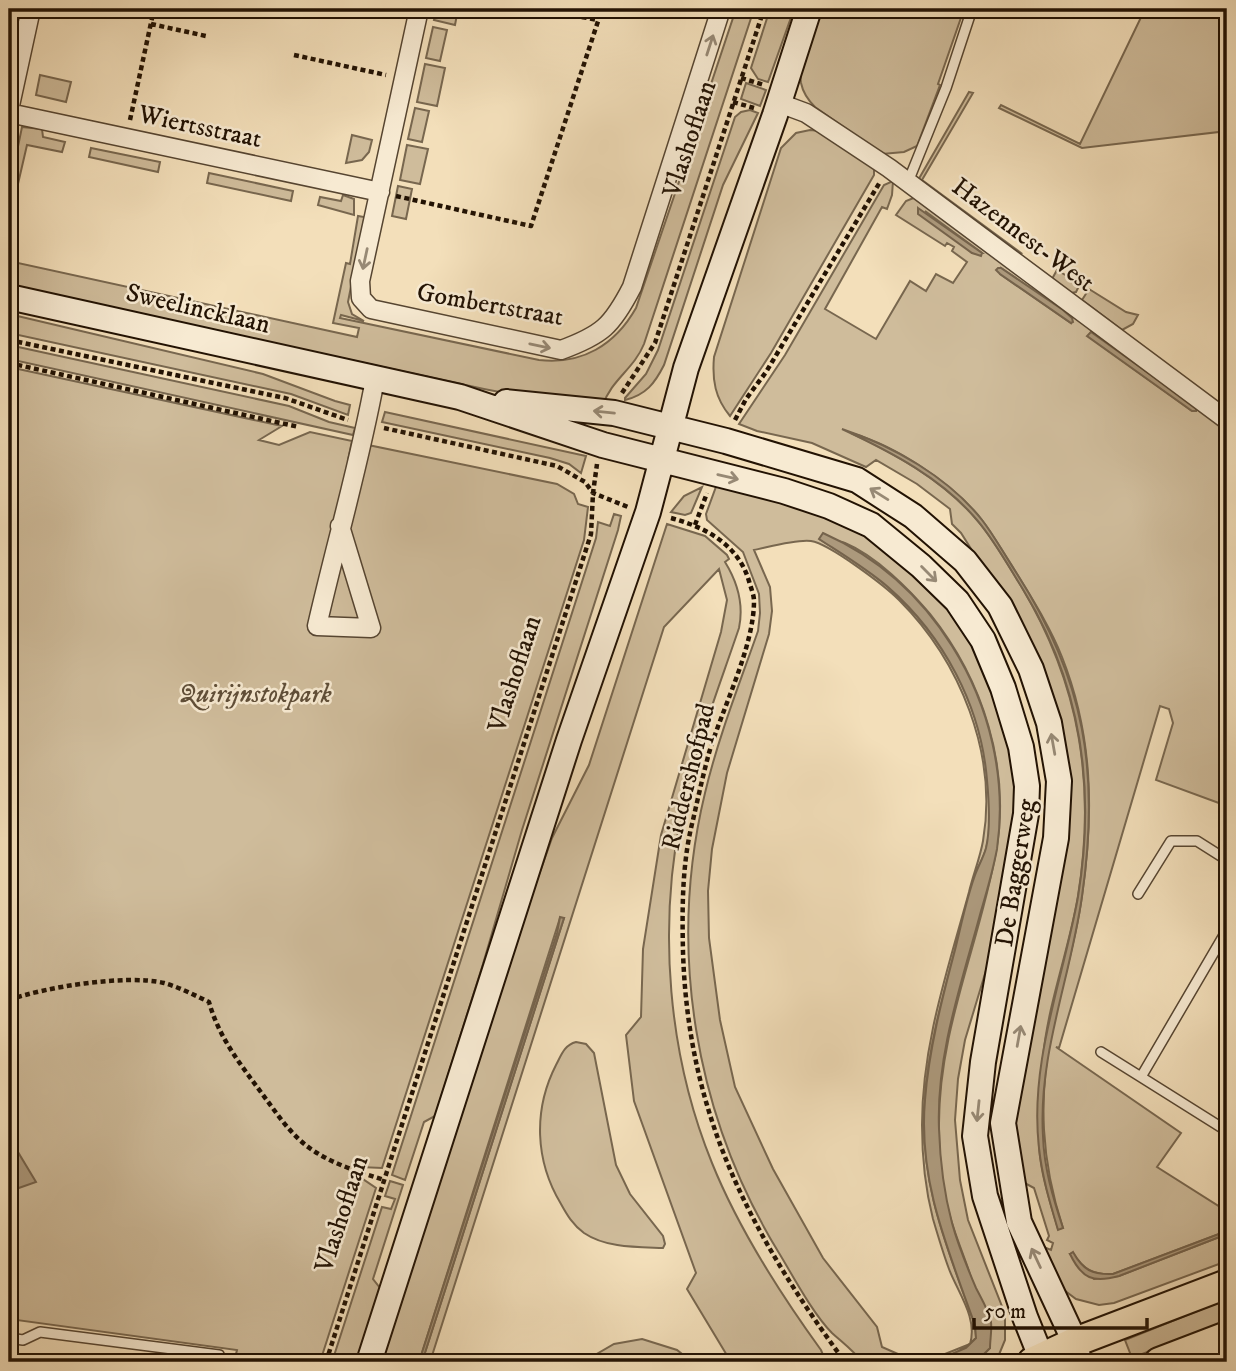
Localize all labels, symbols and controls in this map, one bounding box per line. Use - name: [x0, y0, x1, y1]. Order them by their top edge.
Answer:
- one-way arrow: [704, 34, 717, 56]
- street label: Vlashoflaan: [655, 76, 725, 203]
- street label: Wiertsstraat: [134, 98, 265, 156]
- street label: Hazennest-West: [945, 170, 1101, 300]
- one-way arrow: [358, 247, 372, 270]
- street label: Sweelincklaan: [123, 276, 274, 342]
- street label: Gombertstraat: [414, 276, 566, 334]
- one-way arrow: [528, 339, 551, 353]
- one-way arrow: [593, 405, 616, 418]
- one-way arrow: [716, 471, 739, 485]
- one-way arrow: [870, 487, 889, 501]
- one-way arrow: [920, 565, 937, 582]
- street label: Vlashoflaan: [480, 611, 550, 738]
- park label: Quirijnstokpark: [178, 678, 332, 711]
- street label: Riddershofpad: [655, 700, 723, 854]
- one-way arrow: [1046, 733, 1059, 756]
- street label: De Baggerweg: [988, 796, 1044, 949]
- one-way arrow: [1013, 1025, 1027, 1048]
- one-way arrow: [971, 1099, 984, 1122]
- street label: Vlashoflaan: [307, 1151, 377, 1278]
- one-way arrow: [1028, 1247, 1041, 1268]
- scale bar: [974, 1287, 1147, 1331]
- text: 50 m: [984, 1299, 1026, 1325]

